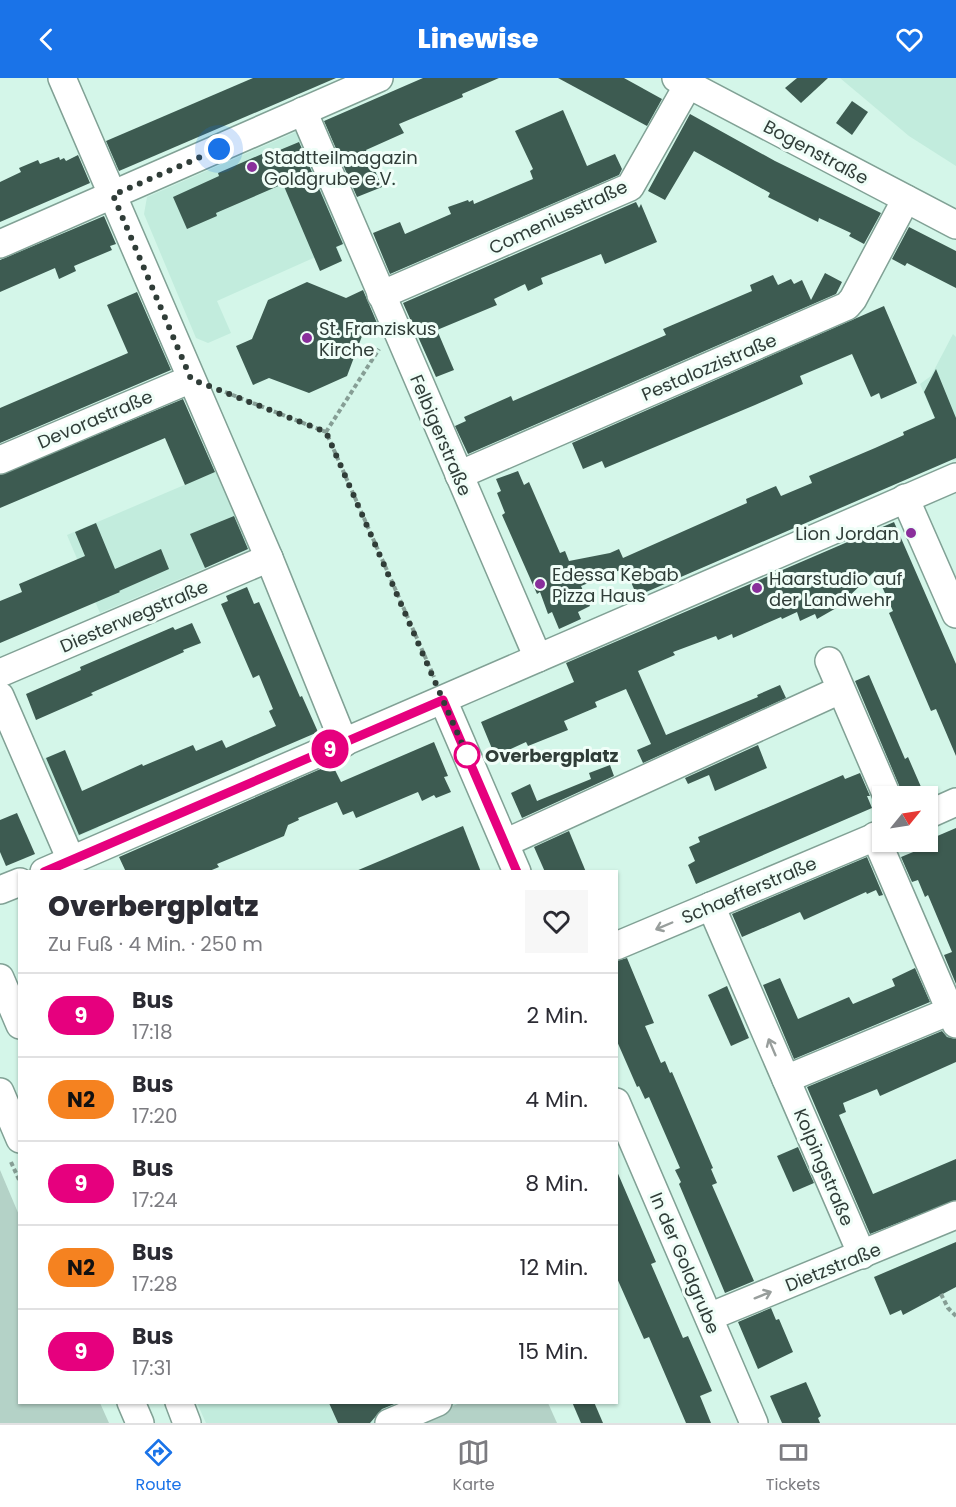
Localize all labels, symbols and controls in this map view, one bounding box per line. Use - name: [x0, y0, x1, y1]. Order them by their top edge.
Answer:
- text: Linewise: [418, 20, 538, 57]
- icon: back: [30, 23, 63, 56]
- icon: heart: [893, 23, 926, 56]
- street label: Bogenstraße: [759, 114, 873, 190]
- your location: [204, 134, 234, 164]
- place label: Stadtteilmagazin Goldgrube e.V.: [264, 145, 418, 191]
- marker: Stadtteilmagazin Goldgrube e.V.: [245, 160, 259, 174]
- street label: Comeniusstraße: [485, 174, 631, 260]
- place label: St. Franziskus Kirche: [319, 316, 436, 362]
- street label: Pestalozzistraße: [638, 327, 780, 407]
- marker: St. Franziskus Kirche: [300, 331, 314, 345]
- street label: Felbigerstraße: [404, 370, 478, 500]
- street label: Devorastraße: [34, 384, 156, 454]
- place label: Lion Jordan: [795, 521, 899, 546]
- marker: Lion Jordan: [904, 526, 918, 540]
- place label: Edessa Kebab Pizza Haus: [552, 562, 679, 608]
- place label: Haarstudio auf der Landwehr: [769, 566, 903, 612]
- street label: Diesterwegstraße: [56, 574, 212, 658]
- marker: Edessa Kebab Pizza Haus: [533, 577, 547, 591]
- marker: Haarstudio auf der Landwehr: [750, 581, 764, 595]
- line badge: 9: [310, 730, 350, 768]
- text: 9: [324, 735, 336, 764]
- marker: Overbergplatz: [454, 742, 480, 768]
- place label: Overbergplatz: [485, 743, 619, 768]
- north arrow: [872, 786, 938, 852]
- map controls: [872, 786, 938, 852]
- street label: Schaefferstraße: [678, 850, 820, 930]
- text: Overbergplatz: [48, 887, 259, 926]
- button: heart: [525, 890, 588, 953]
- one-way arrow: [655, 921, 674, 932]
- text: Zu Fuß · 4 Min. · 250 m: [48, 930, 263, 958]
- text: Bus: [132, 985, 174, 1016]
- text: 2 Min.: [526, 1000, 588, 1031]
- text: 9: [75, 1001, 87, 1030]
- text: 17:18: [132, 1018, 173, 1046]
- one-way arrow: [766, 1039, 777, 1057]
- text: Bus: [132, 1069, 174, 1100]
- text: 4 Min.: [525, 1084, 588, 1115]
- text: N2: [67, 1085, 95, 1114]
- text: 17:20: [132, 1102, 178, 1130]
- street label: Kolpingstraße: [788, 1104, 860, 1230]
- text: Bus: [132, 1153, 174, 1184]
- text: 8 Min.: [525, 1168, 588, 1199]
- text: 9: [75, 1169, 87, 1198]
- text: 17:24: [132, 1186, 178, 1214]
- street label: In der Goldgrube: [644, 1188, 726, 1338]
- street label: Dietzstraße: [781, 1236, 885, 1298]
- text: Bus: [132, 1237, 174, 1268]
- text: 12 Min.: [519, 1252, 588, 1283]
- text: N2: [67, 1253, 95, 1282]
- text: 17:28: [132, 1270, 178, 1298]
- one-way arrow: [753, 1289, 772, 1300]
- text: Bus: [132, 1321, 174, 1352]
- text: 15 Min.: [518, 1336, 588, 1367]
- text: 9: [75, 1337, 87, 1366]
- text: 17:31: [132, 1354, 172, 1382]
- tab: Route: [136, 1436, 182, 1497]
- tab: Karte: [453, 1436, 495, 1497]
- tab: Tickets: [766, 1436, 820, 1497]

